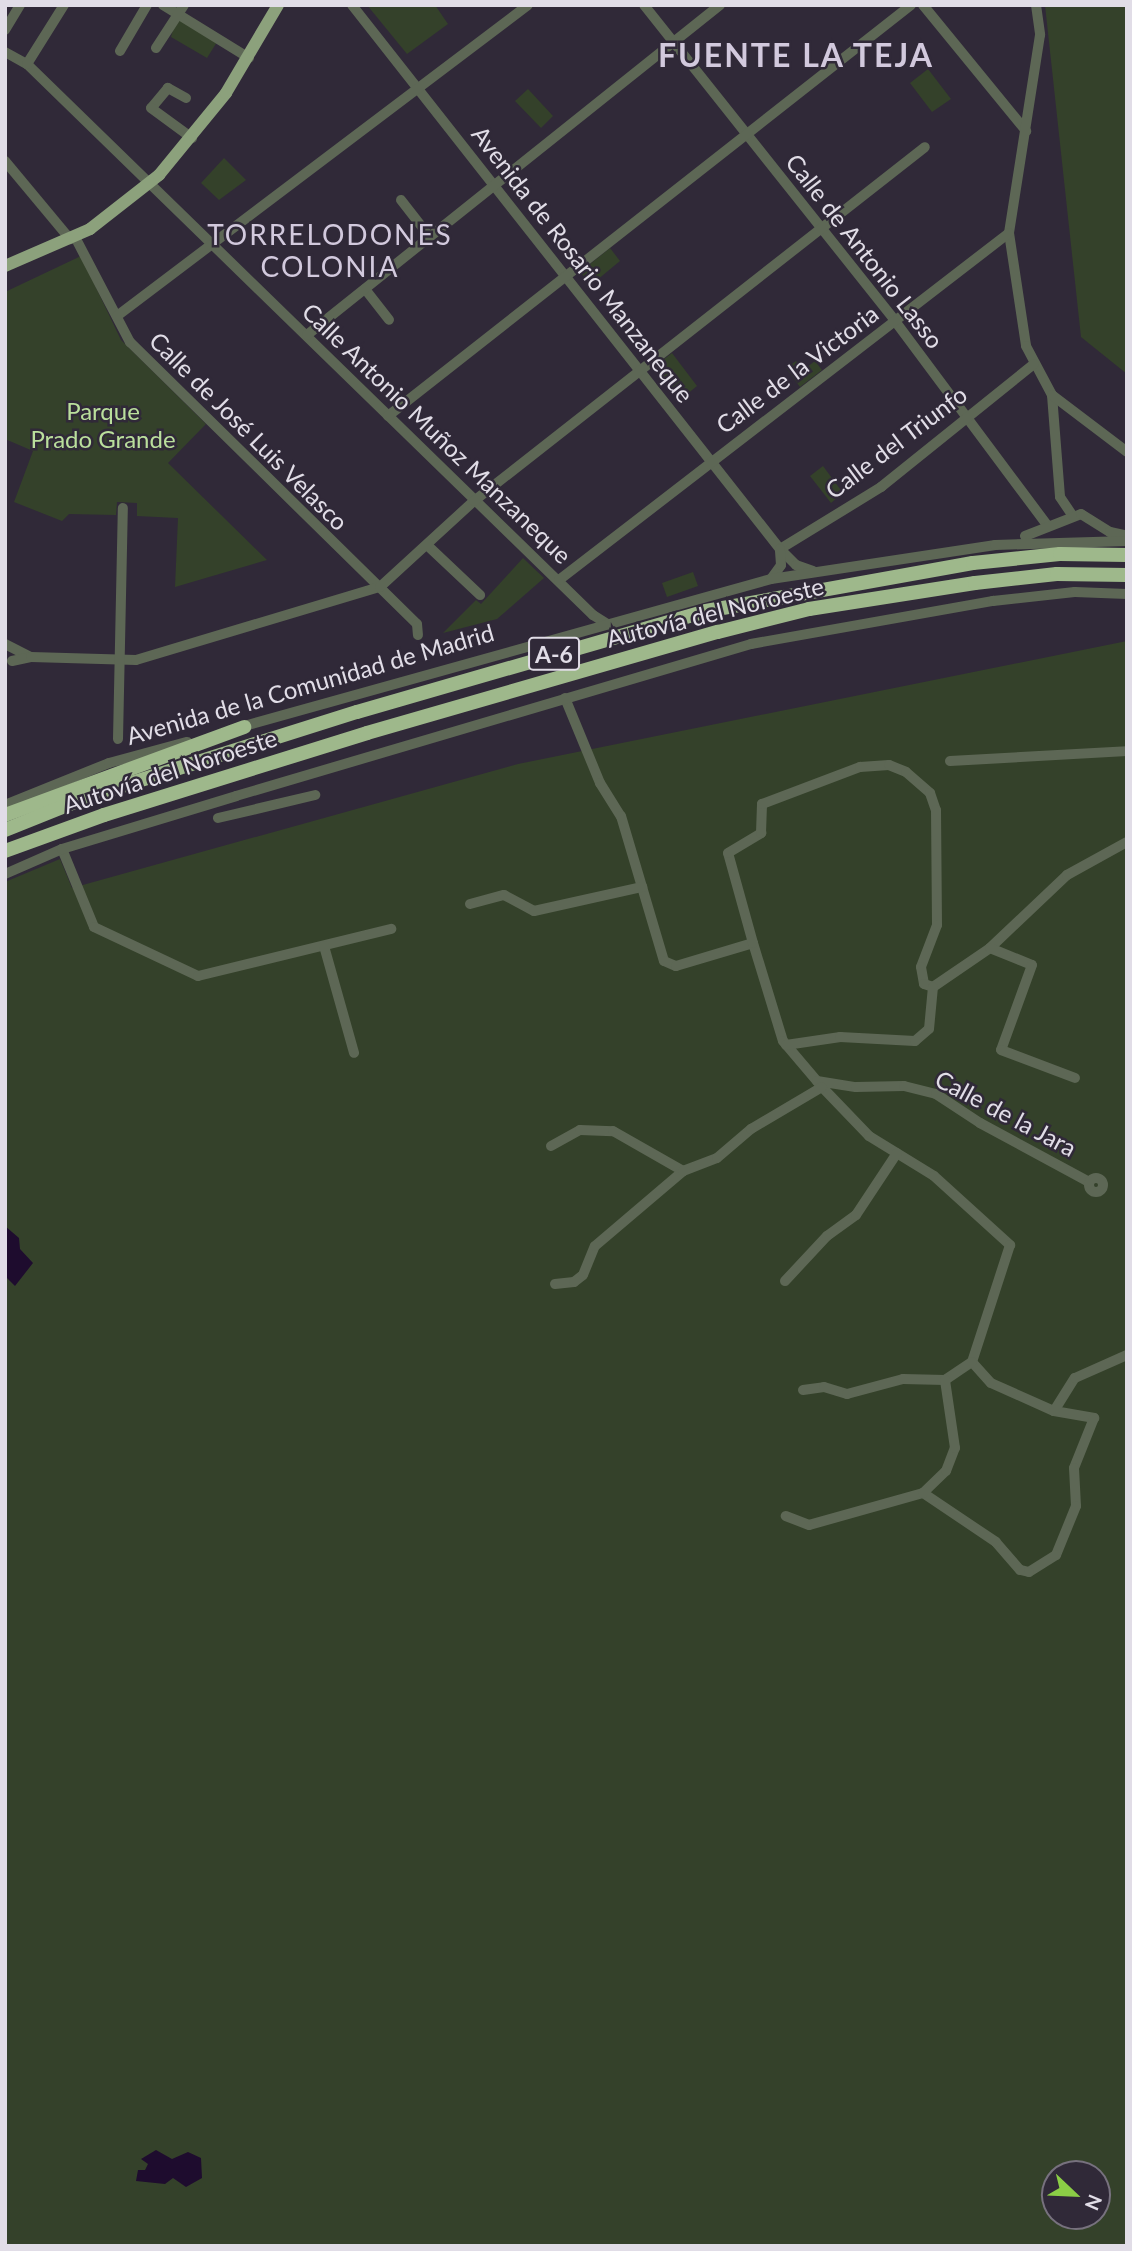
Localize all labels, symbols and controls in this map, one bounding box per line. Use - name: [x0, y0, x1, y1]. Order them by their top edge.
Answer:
- district label: FUENTE LA TEJA: [659, 36, 933, 74]
- street label: Avenida de Rosario Manzaneque: [466, 120, 700, 408]
- street label: Calle de Antonio Lasso: [780, 148, 950, 354]
- district label: TORRELODONES COLONIA: [209, 217, 451, 283]
- street label: Calle Antonio Muñoz Manzaneque: [296, 296, 578, 570]
- street label: Calle de la Victoria: [710, 298, 884, 440]
- street label: Calle de José Luis Velasco: [143, 325, 355, 537]
- street label: Calle del Triunfo: [819, 379, 973, 505]
- park label: Parque Prado Grande: [30, 397, 176, 453]
- street label: Autovía del Noroeste: [603, 571, 827, 653]
- street label: Avenida de la Comunidad de Madrid: [123, 618, 497, 750]
- road number: A-6: [528, 634, 580, 674]
- street label: Autovía del Noroeste: [60, 723, 280, 819]
- street label: Calle de la Jara: [930, 1064, 1082, 1162]
- north arrow: [1041, 2160, 1111, 2230]
- text: N: [1081, 2191, 1107, 2214]

